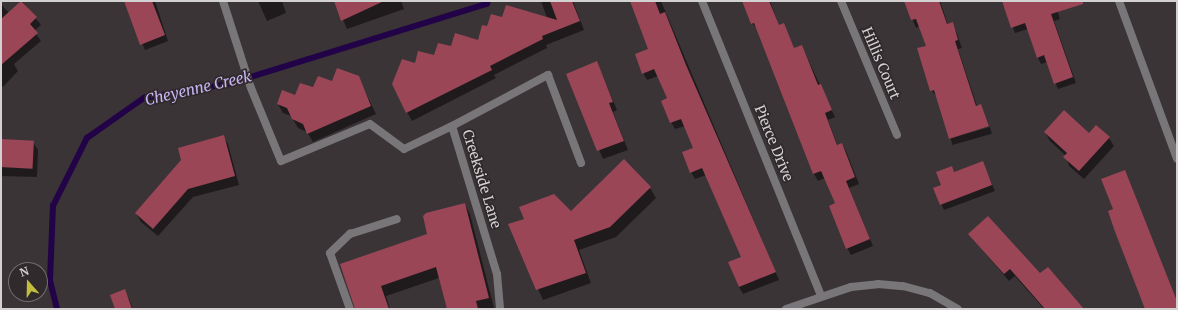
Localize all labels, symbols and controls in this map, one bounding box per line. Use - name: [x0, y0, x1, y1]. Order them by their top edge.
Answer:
- street label: Hillis Court: [858, 24, 904, 102]
- water label: Cheyenne Creek: [143, 67, 253, 109]
- street label: Pierce Drive: [751, 102, 797, 184]
- street label: Creekside Lane: [459, 128, 505, 230]
- north arrow: [8, 262, 48, 302]
- text: N: [18, 264, 31, 280]

